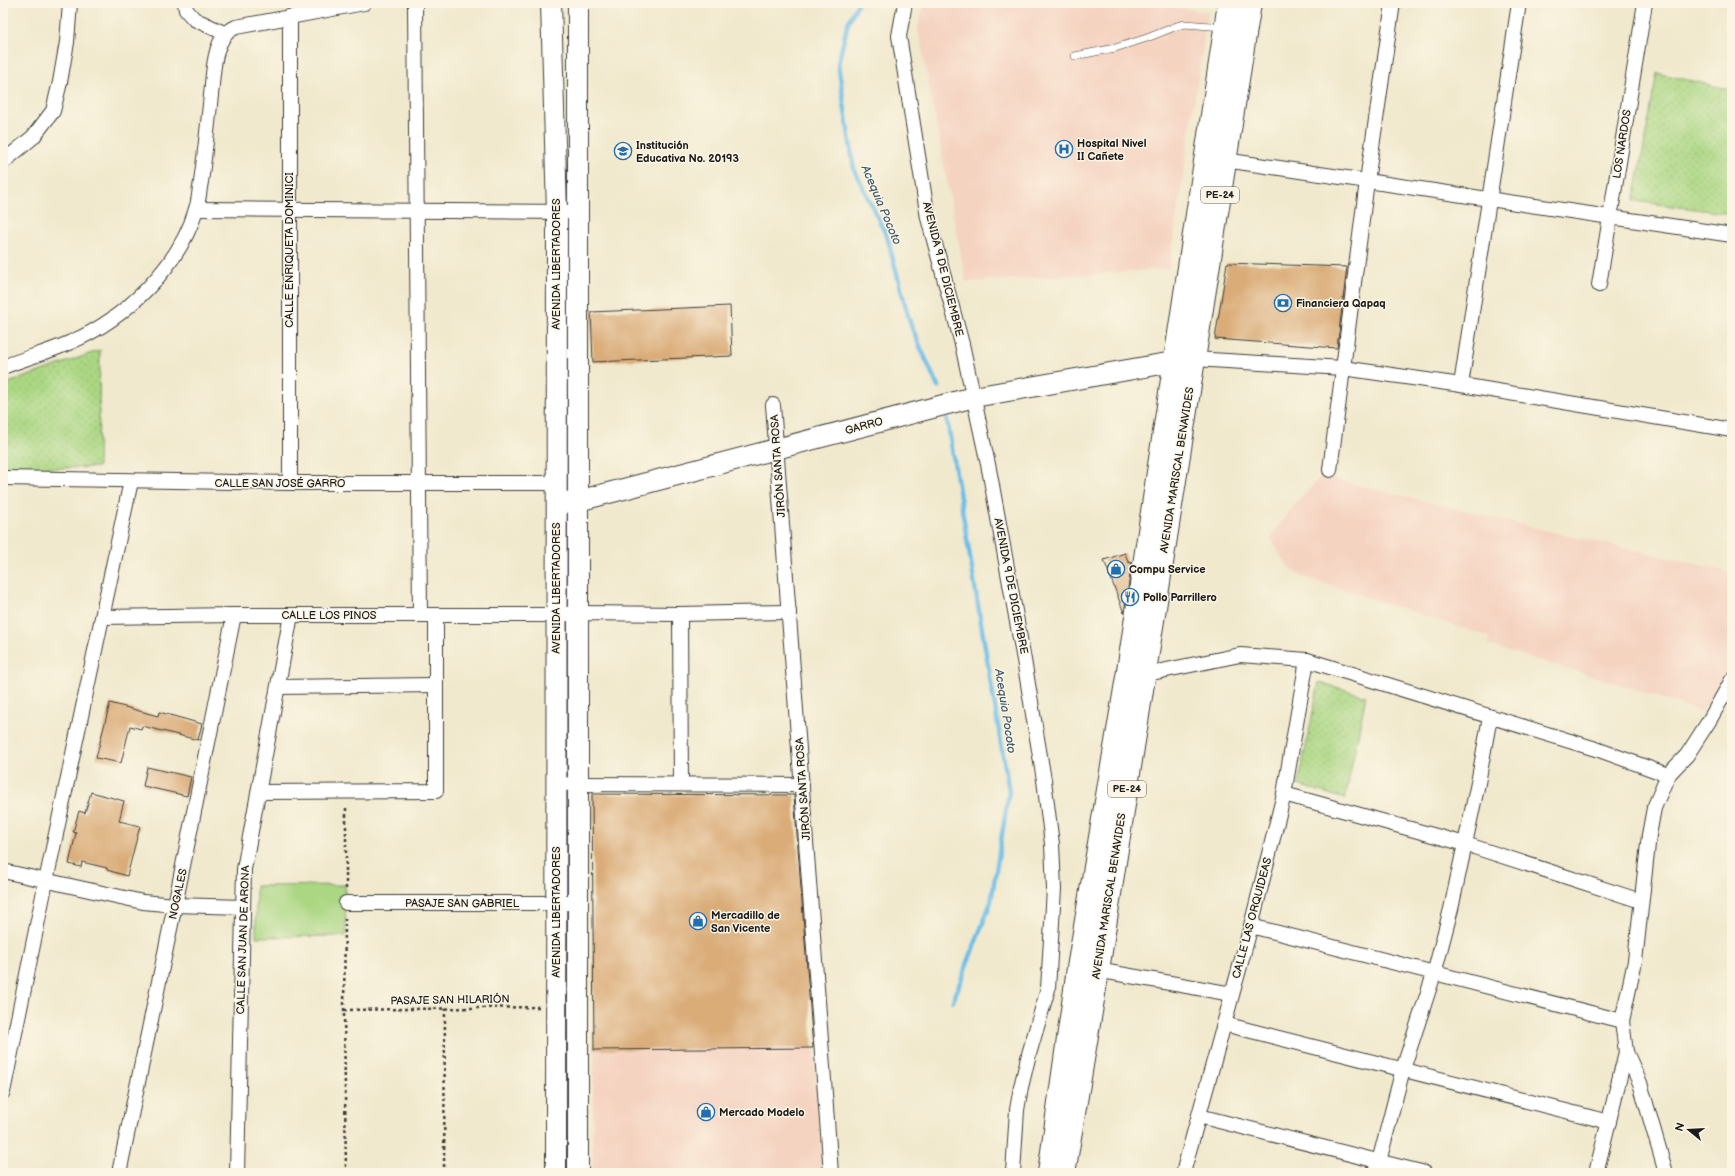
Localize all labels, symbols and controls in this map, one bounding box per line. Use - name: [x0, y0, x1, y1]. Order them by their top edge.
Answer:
- street label: LOS NARDOS: [1610, 108, 1634, 179]
- place label: Hospital Nivel II Cañete: [1077, 137, 1147, 163]
- place label: Institución Educativa No. 20193: [636, 139, 739, 165]
- hospital icon: Hospital Nivel II Cañete: [1054, 139, 1074, 159]
- school or university icon: Institución Educativa No. 20193: [613, 141, 633, 161]
- water label: Acequia Pocoto: [857, 162, 905, 247]
- street label: CALLE ENRIQUETA DOMINICI: [283, 172, 296, 328]
- road number: PE-24: [1201, 187, 1239, 203]
- street label: AVENIDA LIBERTADORES: [550, 198, 563, 330]
- street label: AVENIDA 9 DE DICIEMBRE: [920, 200, 966, 338]
- bank icon: Financiera Qapaq: [1273, 293, 1293, 313]
- place label: Financiera Qapaq: [1296, 297, 1386, 310]
- street label: AVENIDA MARISCAL BENAVIDES: [1157, 386, 1197, 554]
- street label: JIRÓN SANTA ROSA: [767, 414, 788, 518]
- street label: GARRO: [844, 415, 884, 437]
- street label: CALLE SAN JOSÉ GARRO: [215, 476, 345, 490]
- street label: AVENIDA 9 DE DICIEMBRE: [991, 517, 1031, 655]
- street label: AVENIDA LIBERTADORES: [550, 522, 563, 654]
- shop icon: Compu Service: [1106, 559, 1126, 579]
- place label: Compu Service: [1129, 563, 1206, 576]
- restaurant icon: Pollo Parrillero: [1120, 587, 1140, 607]
- place label: Pollo Parrillero: [1143, 591, 1217, 604]
- street label: CALLE LOS PINOS: [282, 609, 377, 622]
- water label: Acequia Pocoto: [991, 667, 1019, 754]
- street label: JIRÓN SANTA ROSA: [792, 737, 813, 841]
- road number: PE-24: [1108, 781, 1146, 797]
- street label: AVENIDA MARISCAL BENAVIDES: [1089, 812, 1129, 980]
- street label: AVENIDA LIBERTADORES: [550, 846, 563, 978]
- street label: CALLE LAS ORQUIDEAS: [1230, 856, 1275, 980]
- street label: CALLE SAN JUAN DE ARONA: [234, 865, 252, 1015]
- street label: NOGALES: [166, 867, 190, 921]
- street label: PASAJE SAN GABRIEL: [405, 897, 520, 910]
- place label: Mercadillo de San Vicente: [711, 909, 780, 935]
- shop icon: Mercadillo de San Vicente: [688, 911, 708, 931]
- street label: PASAJE SAN HILARIÓN: [390, 991, 510, 1008]
- shop icon: Mercado Modelo: [696, 1102, 716, 1122]
- place label: Mercado Modelo: [719, 1106, 804, 1119]
- north arrow: [1669, 1110, 1709, 1150]
- text: N: [1673, 1121, 1687, 1133]

